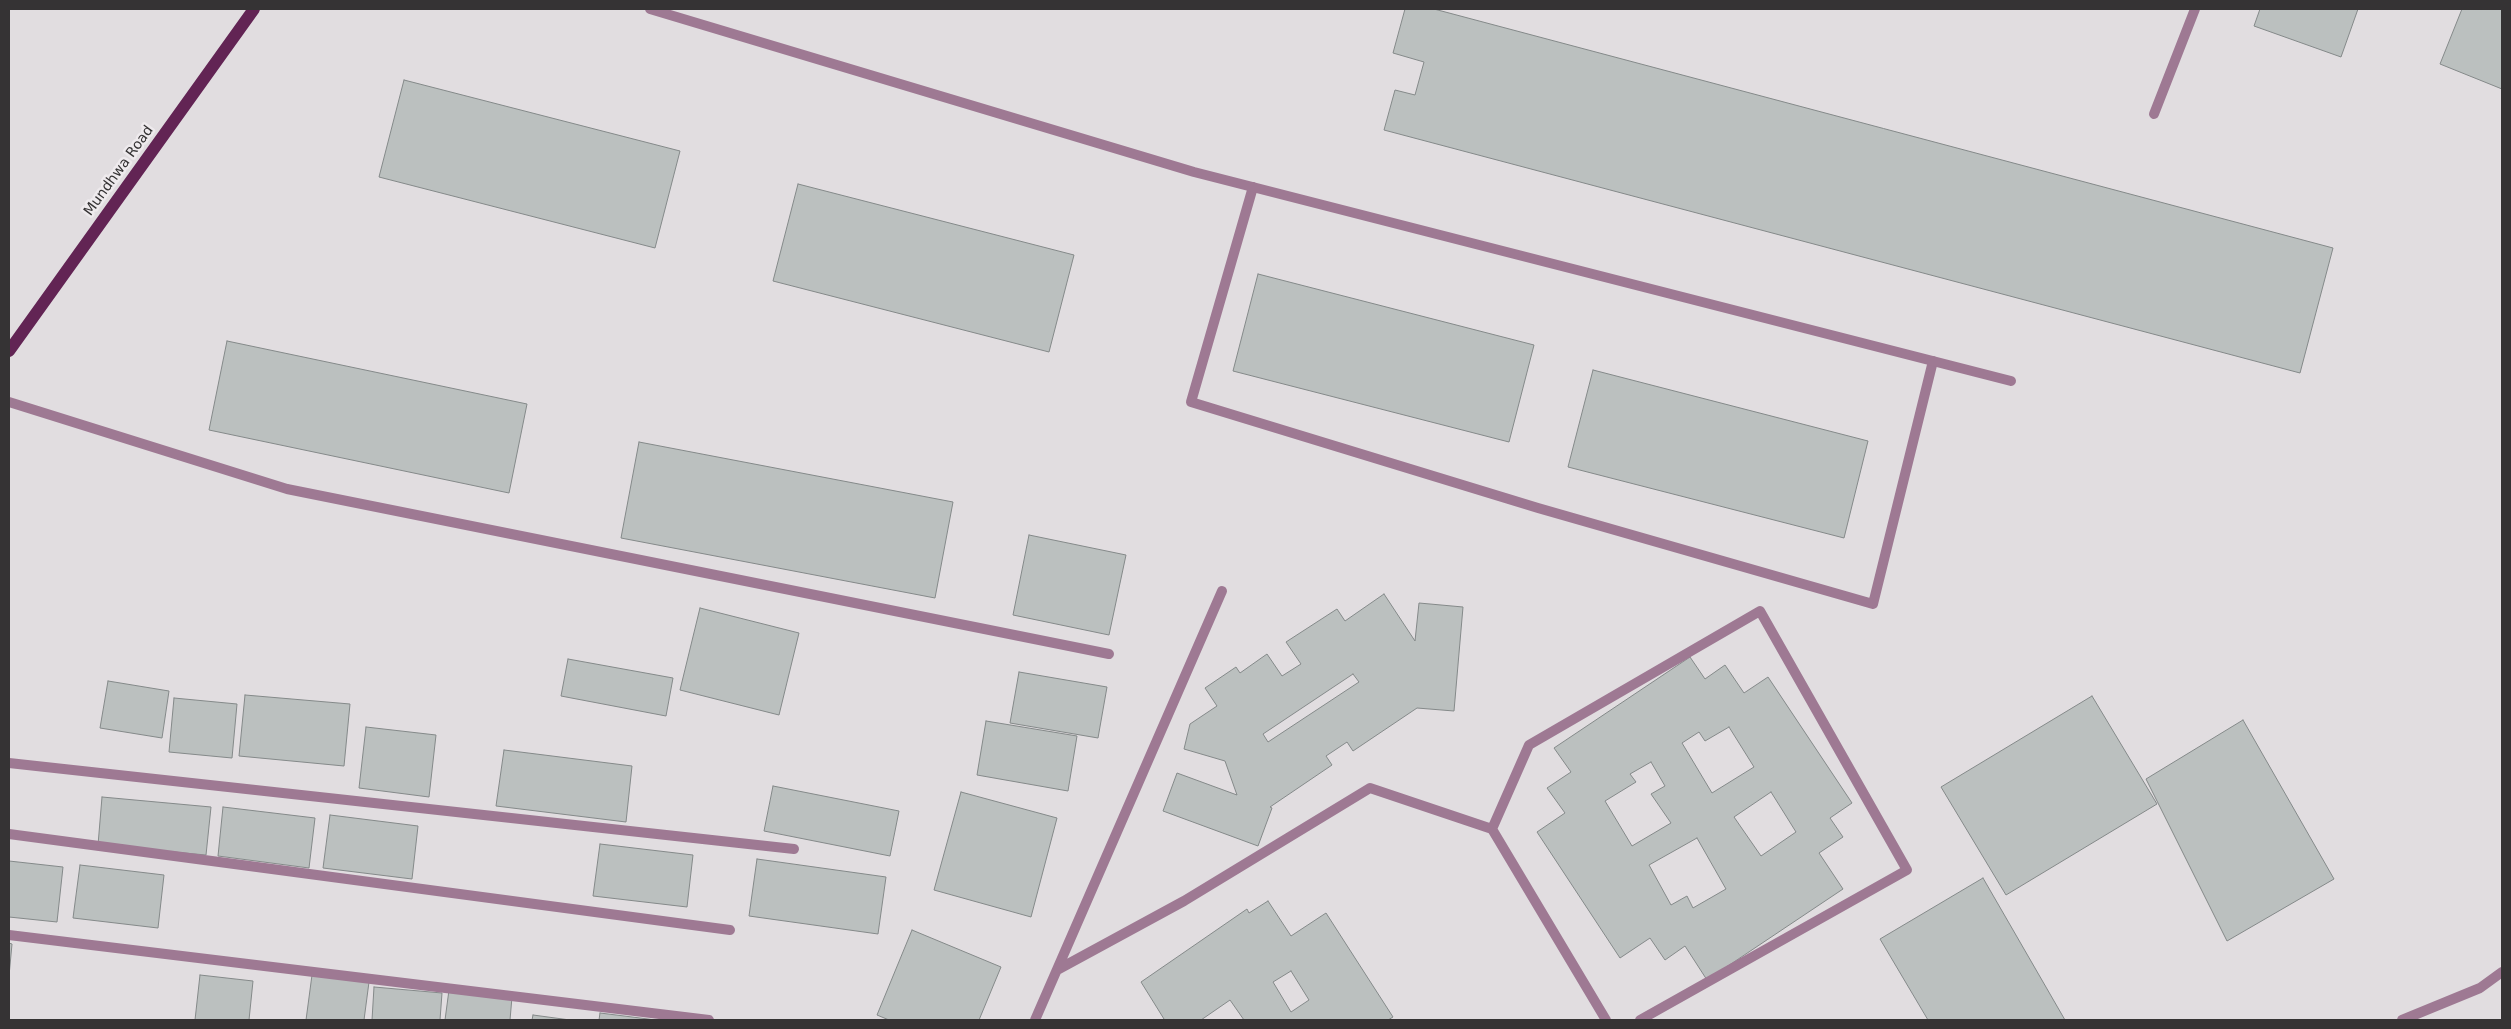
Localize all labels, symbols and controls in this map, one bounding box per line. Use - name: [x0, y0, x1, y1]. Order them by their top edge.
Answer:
- street label: Mundhwa Road: [81, 123, 157, 219]

